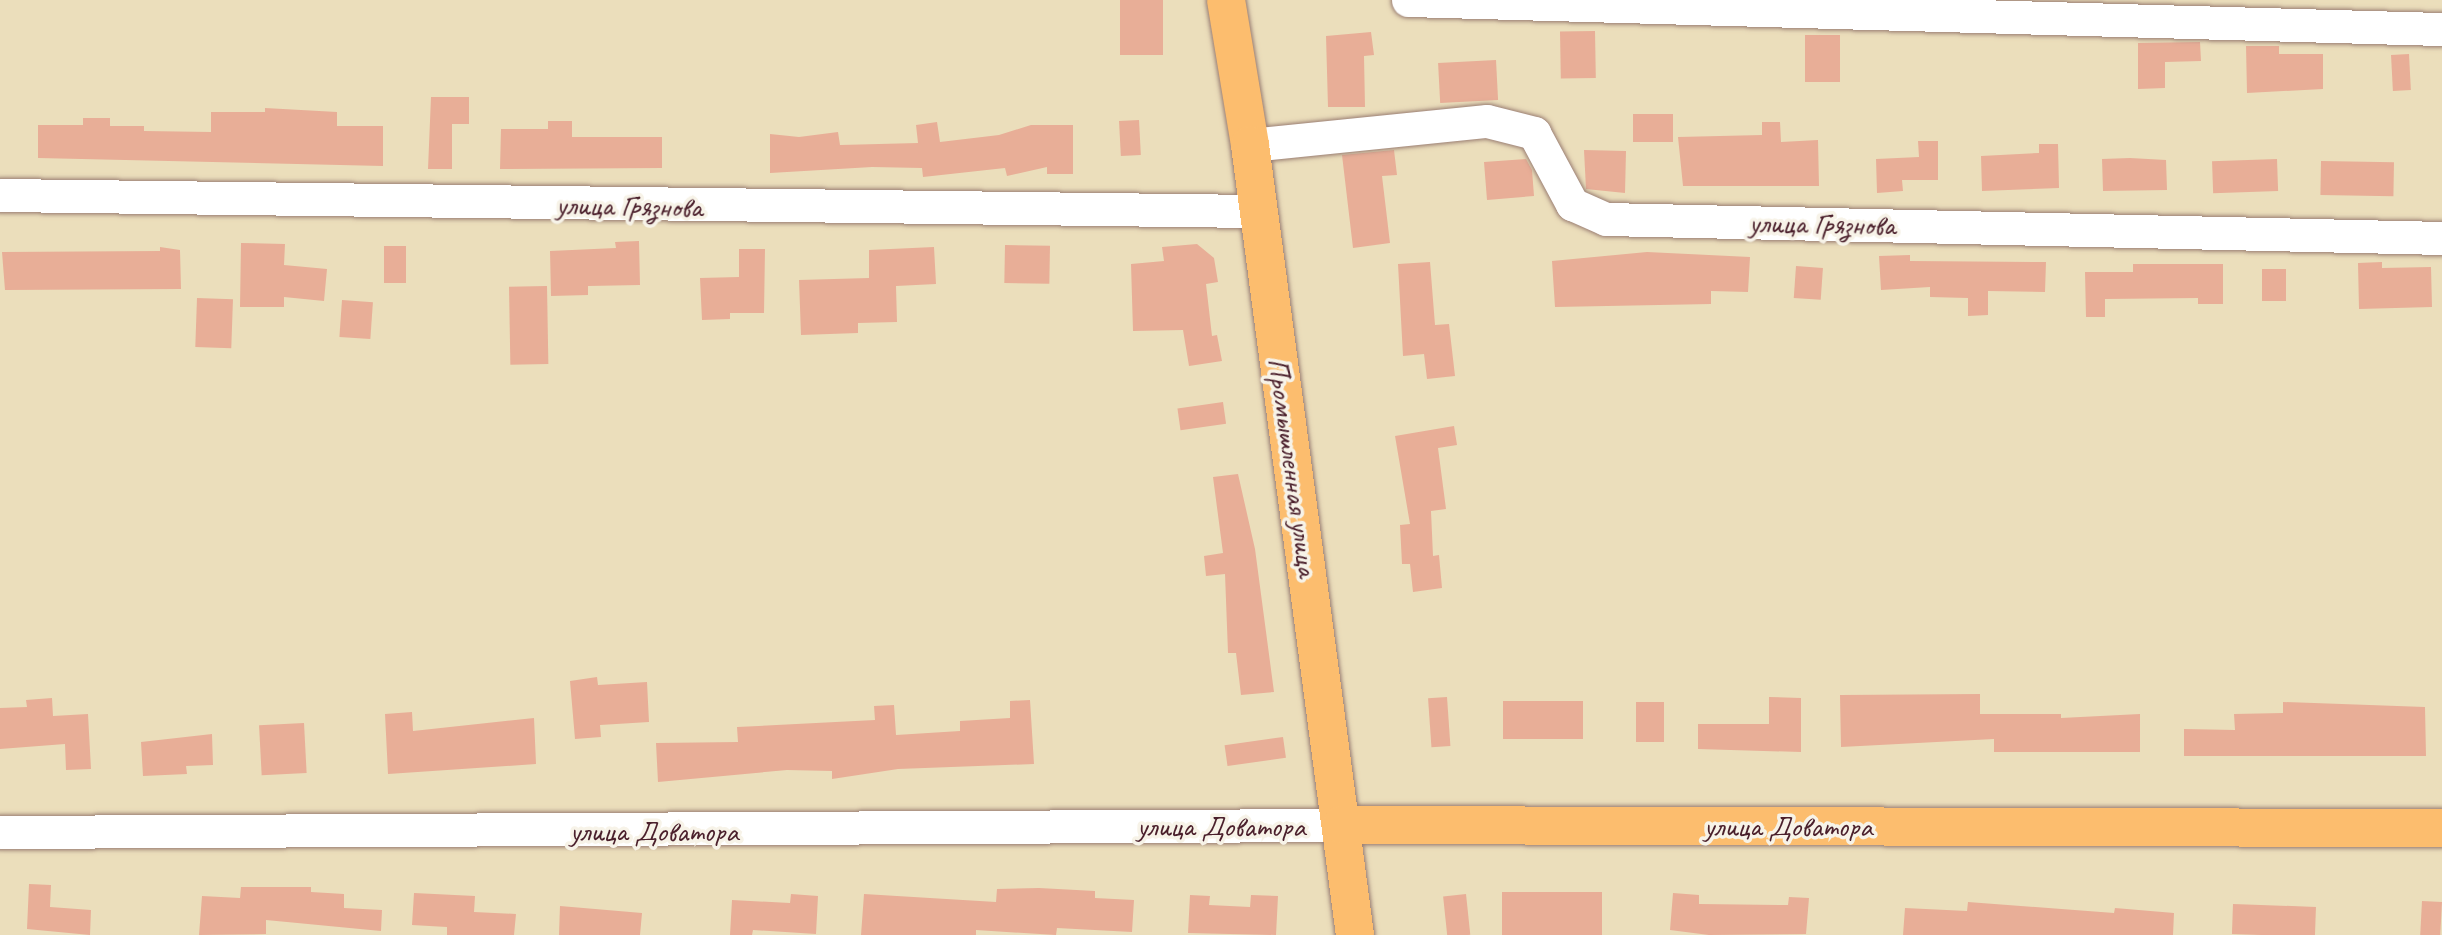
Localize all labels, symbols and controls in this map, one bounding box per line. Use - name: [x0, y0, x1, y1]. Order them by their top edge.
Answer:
- street label: улица Грязнова: [555, 187, 703, 225]
- street label: улица Грязнова: [1748, 205, 1896, 243]
- street label: Промышленная улица: [1260, 355, 1326, 579]
- street label: улица Доватора: [1135, 808, 1307, 844]
- street label: улица Доватора: [1702, 808, 1874, 844]
- street label: улица Доватора: [568, 813, 740, 849]

